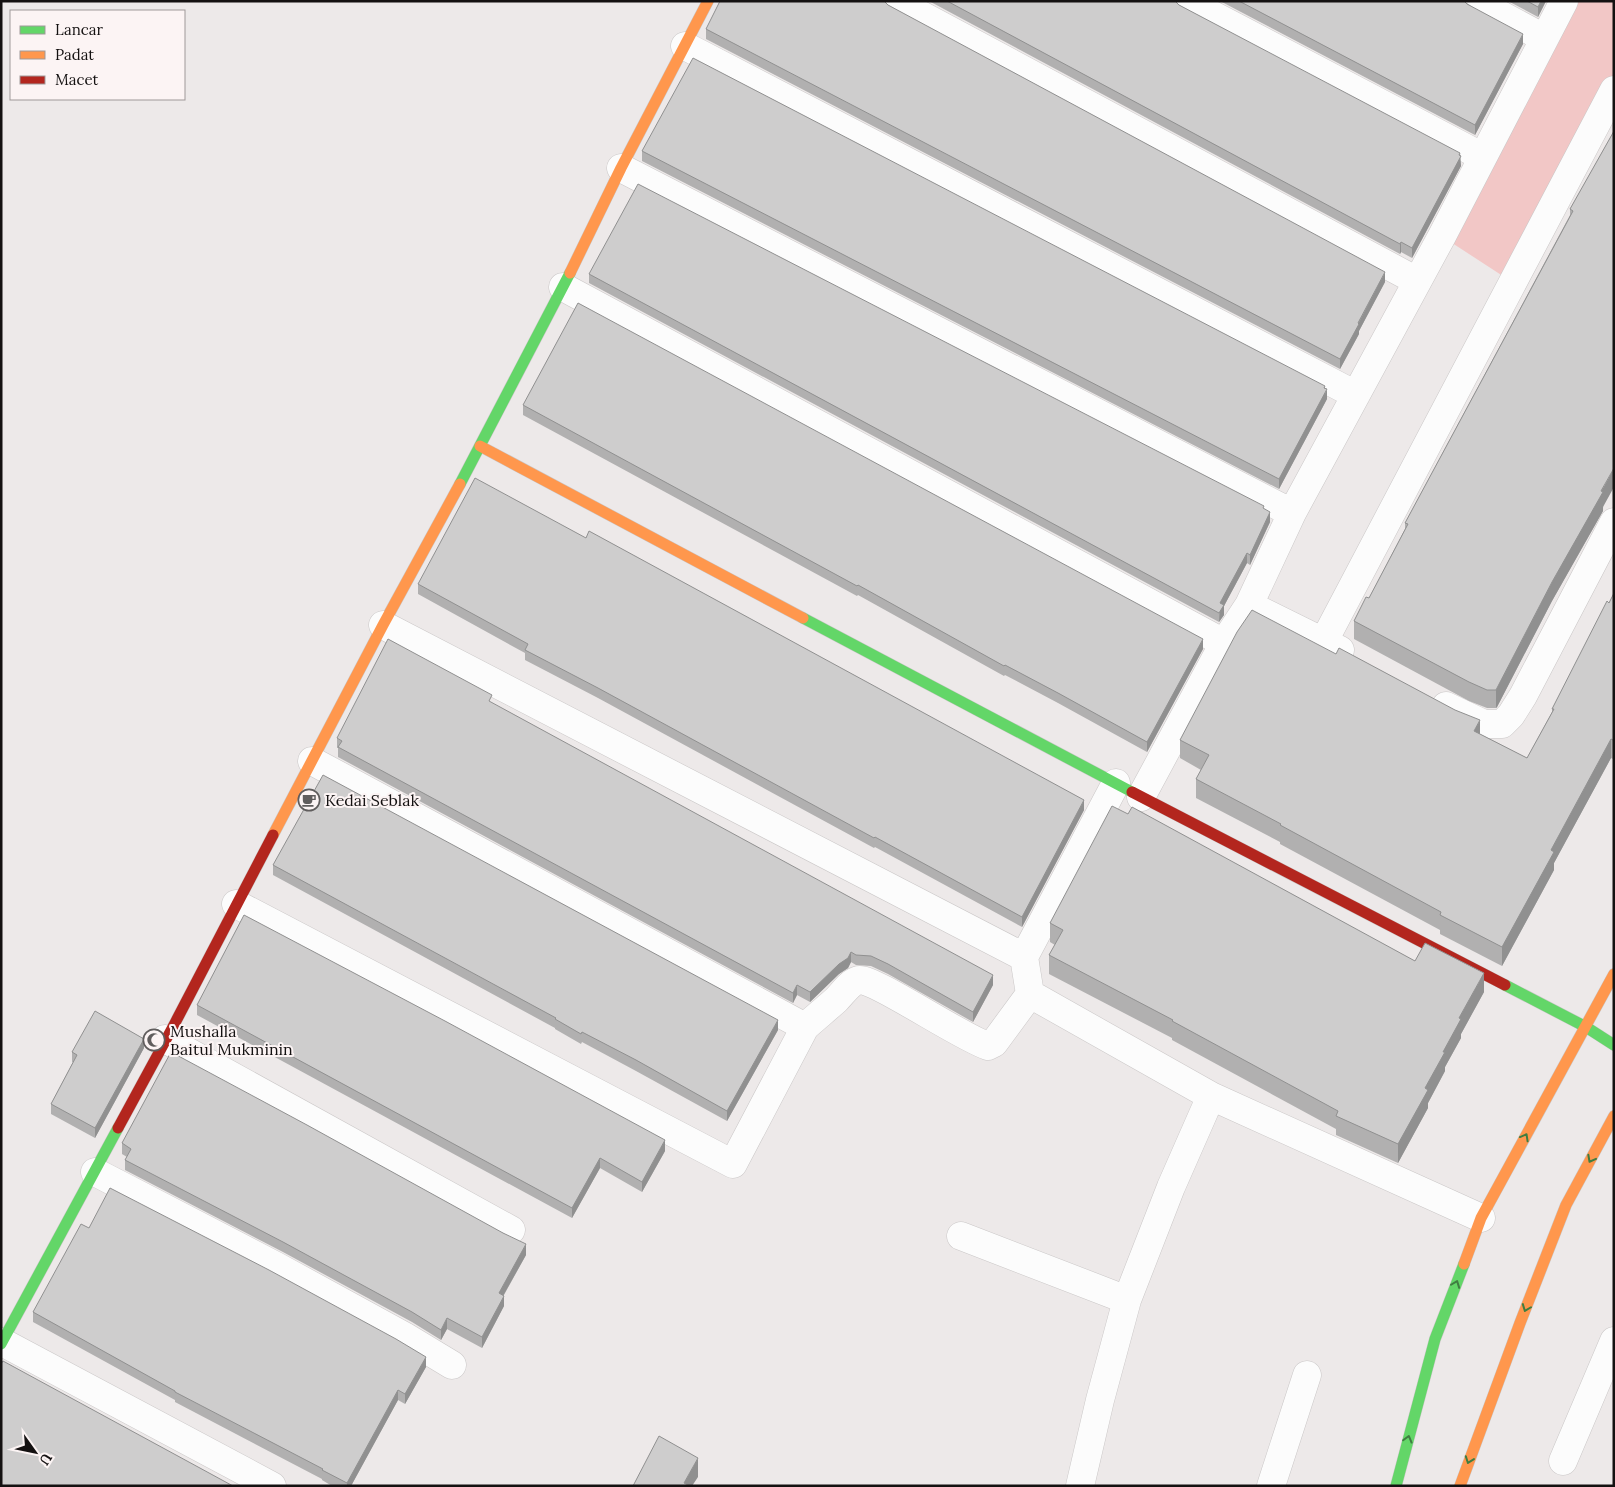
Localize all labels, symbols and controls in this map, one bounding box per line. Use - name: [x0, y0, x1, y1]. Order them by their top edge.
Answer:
- legend: [10, 10, 185, 100]
- text: Lancar: [55, 20, 104, 39]
- text: Padat: [55, 45, 94, 64]
- text: Macet: [55, 70, 98, 89]
- cafe icon: Kedai Seblak: [297, 788, 321, 812]
- place label: Kedai Seblak: [325, 790, 419, 810]
- place label: Mushalla Baitul Mukminin: [170, 1021, 293, 1059]
- mosque icon: Mushalla Baitul Mukminin: [142, 1028, 166, 1052]
- one-way arrow: [1519, 1133, 1529, 1142]
- one-way arrow: [1587, 1154, 1597, 1163]
- one-way arrow: [1450, 1280, 1460, 1288]
- one-way arrow: [1522, 1303, 1532, 1312]
- north arrow: [10, 1427, 60, 1477]
- one-way arrow: [1403, 1435, 1413, 1443]
- text: U: [35, 1450, 56, 1469]
- one-way arrow: [1465, 1456, 1475, 1464]

